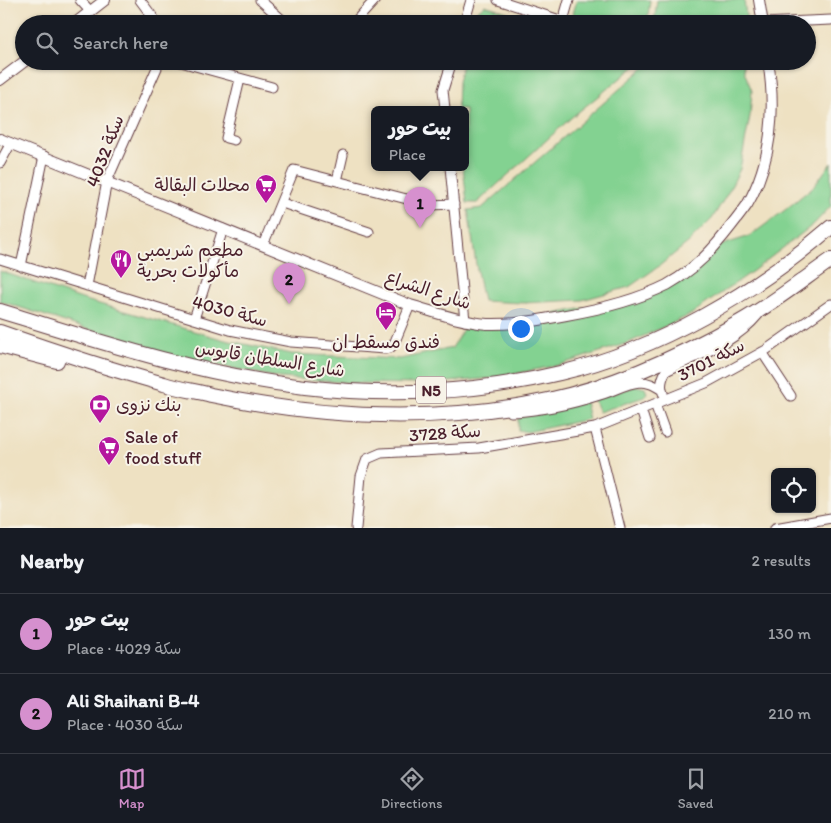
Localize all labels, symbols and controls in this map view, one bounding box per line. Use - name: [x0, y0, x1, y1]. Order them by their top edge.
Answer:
- search box: [15, 15, 816, 70]
- icon: search: [33, 29, 61, 57]
- text: Search here: [73, 31, 168, 54]
- popup: [371, 106, 469, 171]
- street label: سكة 4032: [81, 112, 129, 190]
- text: بيت حور: [389, 117, 451, 140]
- text: Place: [389, 145, 426, 164]
- supermarket icon: محلات البقالة: [254, 173, 278, 204]
- place label: محلات البقالة: [155, 174, 250, 196]
- pin: 1: [404, 187, 436, 228]
- place label: مطعم شريمبي مأكولات بحرية: [137, 239, 244, 283]
- restaurant icon: مطعم شريمبي مأكولات بحرية: [109, 248, 133, 279]
- pin: 2: [273, 263, 305, 304]
- street label: شارع الشراع: [382, 266, 474, 315]
- street label: سكة 4030: [190, 290, 270, 332]
- hotel icon: فندق مسقط ان: [374, 300, 398, 331]
- your location: [508, 316, 534, 342]
- place label: فندق مسقط ان: [332, 331, 440, 353]
- street label: سكة 3701: [674, 334, 748, 386]
- street label: شارع السلطان قابوس: [193, 336, 346, 383]
- road number: N5: [416, 376, 446, 404]
- bank icon: بنك نزوى: [88, 393, 112, 424]
- place label: بنك نزوى: [116, 394, 181, 416]
- street label: سكة 3728: [408, 420, 482, 446]
- place label: Sale of food stuff: [125, 426, 202, 469]
- supermarket icon: Sale of food stuff: [97, 435, 121, 466]
- map controls: [771, 468, 816, 513]
- button: locate: [771, 468, 816, 513]
- text: Nearby: [20, 548, 84, 573]
- text: 2 results: [751, 551, 811, 570]
- text: بيت حور: [67, 608, 129, 631]
- text: 1: [32, 624, 40, 643]
- text: 130 m: [768, 624, 811, 643]
- text: Place · سكة 4029: [67, 639, 181, 658]
- text: Ali Shaihani B-4: [67, 689, 199, 712]
- text: 2: [32, 704, 40, 723]
- text: 210 m: [768, 704, 811, 723]
- text: Place · سكة 4030: [67, 715, 183, 734]
- tab: Map: [118, 765, 146, 812]
- tab: Directions: [381, 765, 442, 812]
- tab: Saved: [678, 765, 713, 812]

